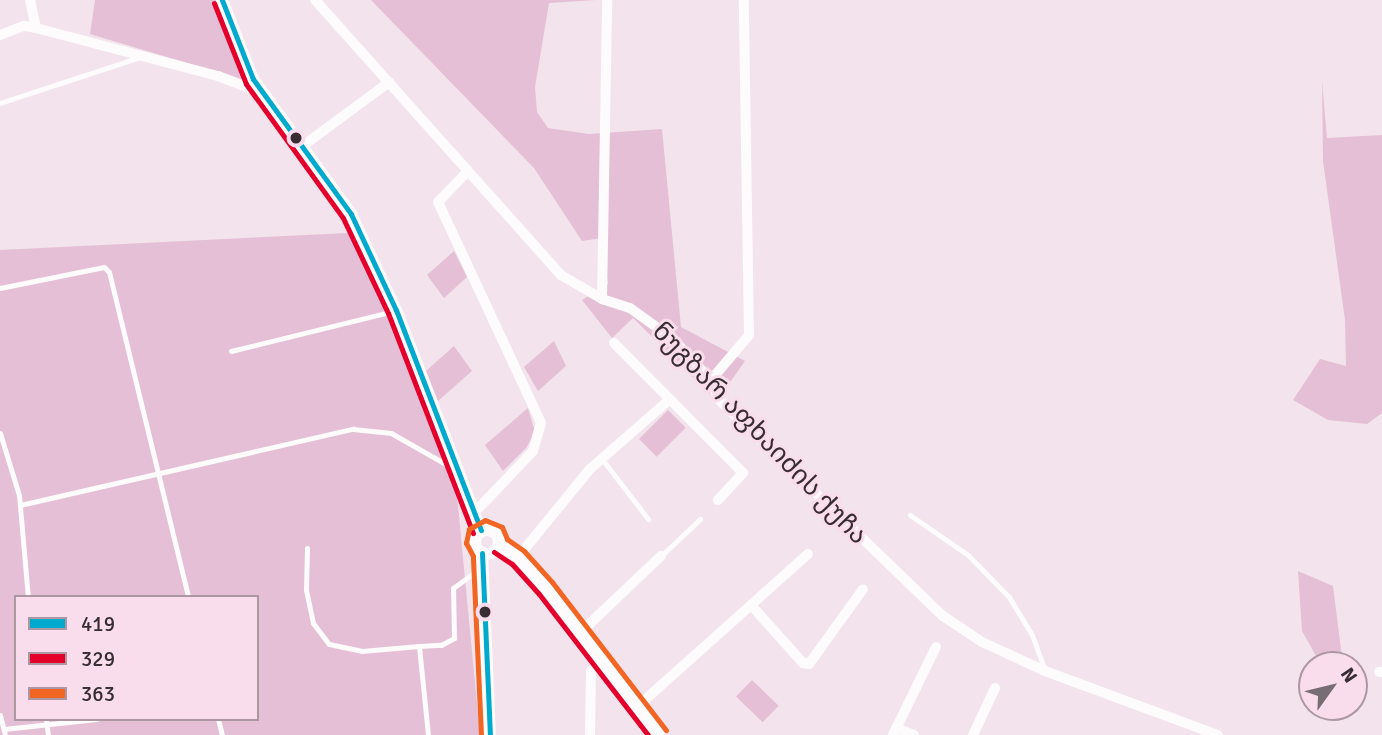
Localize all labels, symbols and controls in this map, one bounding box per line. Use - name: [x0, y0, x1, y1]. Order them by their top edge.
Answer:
- unlabelled marker: [289, 131, 303, 145]
- street label: ნუგზარ აფხაიძის ქუჩა: [645, 316, 873, 552]
- legend: [14, 595, 259, 721]
- unlabelled marker: [478, 605, 492, 619]
- text: 419: [81, 611, 115, 637]
- text: 329: [81, 646, 115, 672]
- north arrow: [1298, 651, 1368, 721]
- text: N: [1335, 663, 1362, 688]
- text: 363: [81, 681, 115, 707]

